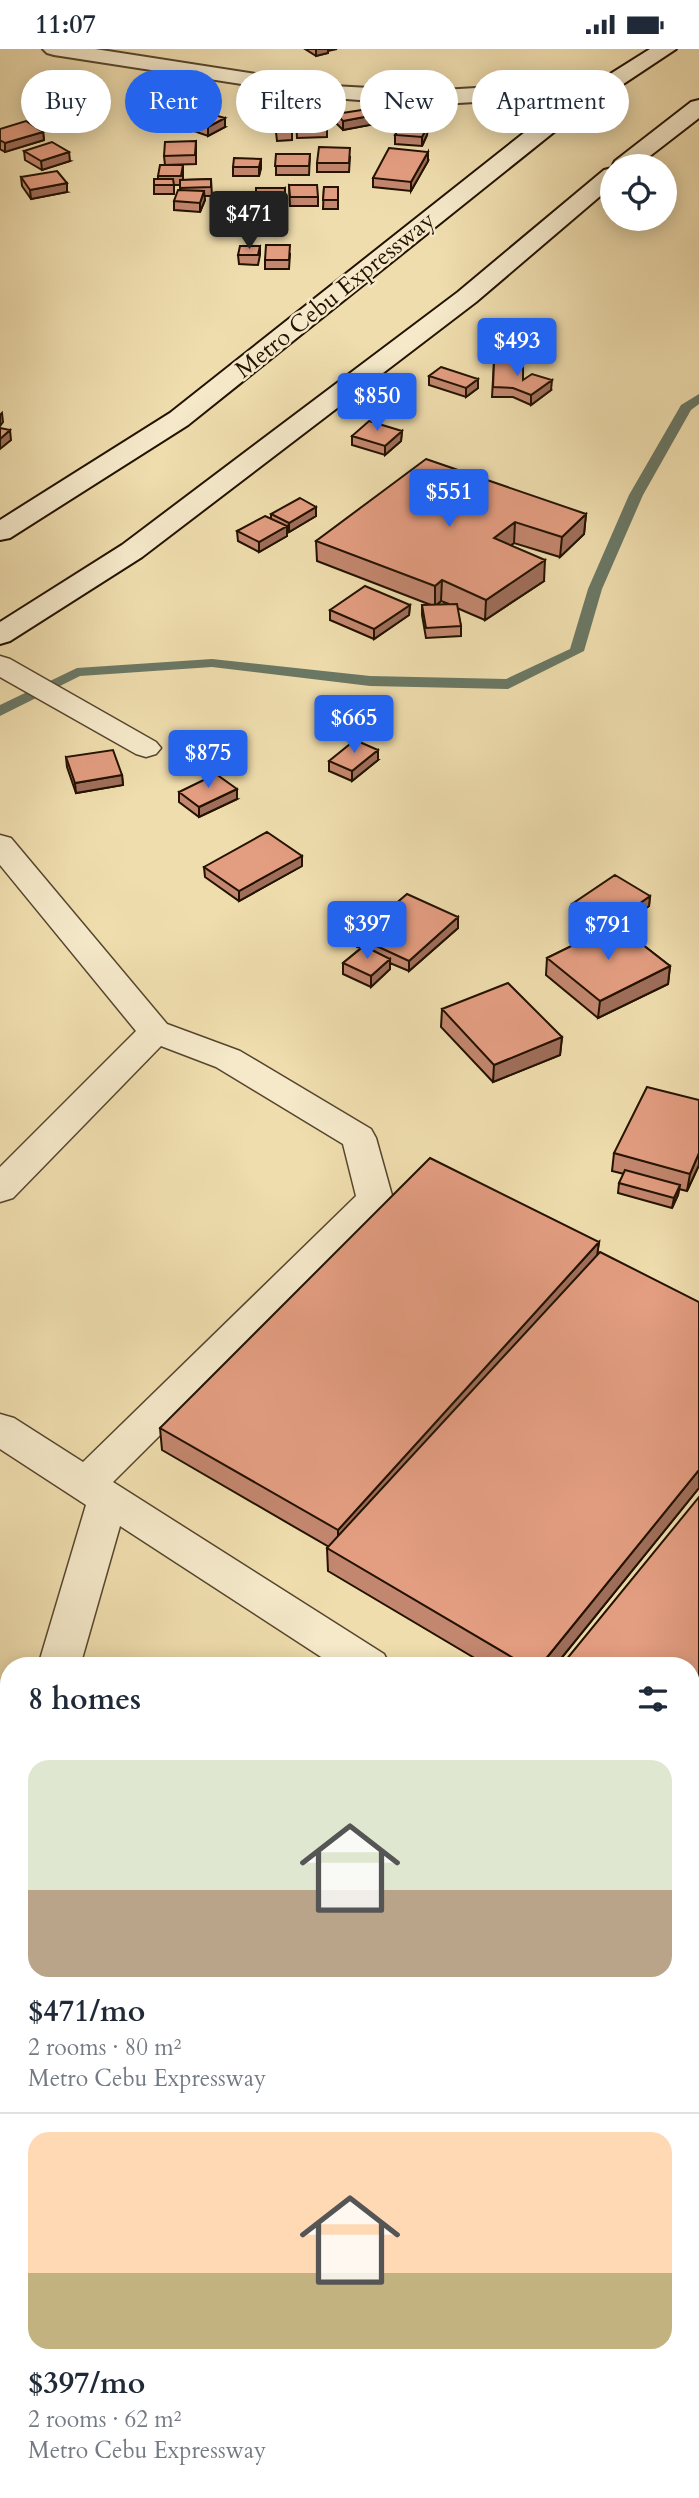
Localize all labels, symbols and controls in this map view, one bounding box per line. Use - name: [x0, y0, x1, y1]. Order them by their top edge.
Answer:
- text: 11:07: [35, 7, 96, 42]
- chip: Buy: [21, 70, 111, 133]
- chip: Rent: [125, 70, 222, 133]
- chip: Filters: [236, 70, 346, 133]
- chip: New: [360, 70, 458, 133]
- chip: Apartment: [472, 70, 629, 133]
- map controls: [600, 154, 677, 231]
- button: locate: [600, 154, 677, 231]
- pin: $471: [208, 191, 290, 251]
- text: $471: [225, 198, 273, 229]
- street label: Metro Cebu Expressway: [228, 204, 442, 386]
- pin: $493: [476, 319, 558, 378]
- text: $493: [493, 325, 541, 356]
- pin: $850: [336, 373, 418, 433]
- text: $850: [353, 380, 401, 411]
- pin: $551: [408, 469, 490, 529]
- text: $551: [425, 476, 473, 507]
- pin: $665: [313, 695, 395, 755]
- text: $665: [330, 702, 378, 733]
- pin: $875: [167, 731, 249, 790]
- text: $875: [184, 737, 232, 768]
- pin: $397: [326, 901, 408, 961]
- pin: $791: [567, 902, 649, 962]
- text: $397: [343, 908, 391, 939]
- text: $791: [584, 909, 632, 940]
- text: 8 homes: [28, 1679, 141, 1720]
- icon: filters: [634, 1680, 672, 1718]
- icon: home: [287, 1805, 413, 1931]
- text: $471/mo: [28, 1991, 145, 2032]
- text: 2 rooms · 80 m²: [28, 2032, 181, 2063]
- text: Metro Cebu Expressway: [28, 2063, 266, 2094]
- icon: home: [287, 2177, 413, 2303]
- text: $397/mo: [28, 2363, 145, 2404]
- text: 2 rooms · 62 m²: [28, 2404, 181, 2435]
- text: Metro Cebu Expressway: [28, 2435, 266, 2466]

